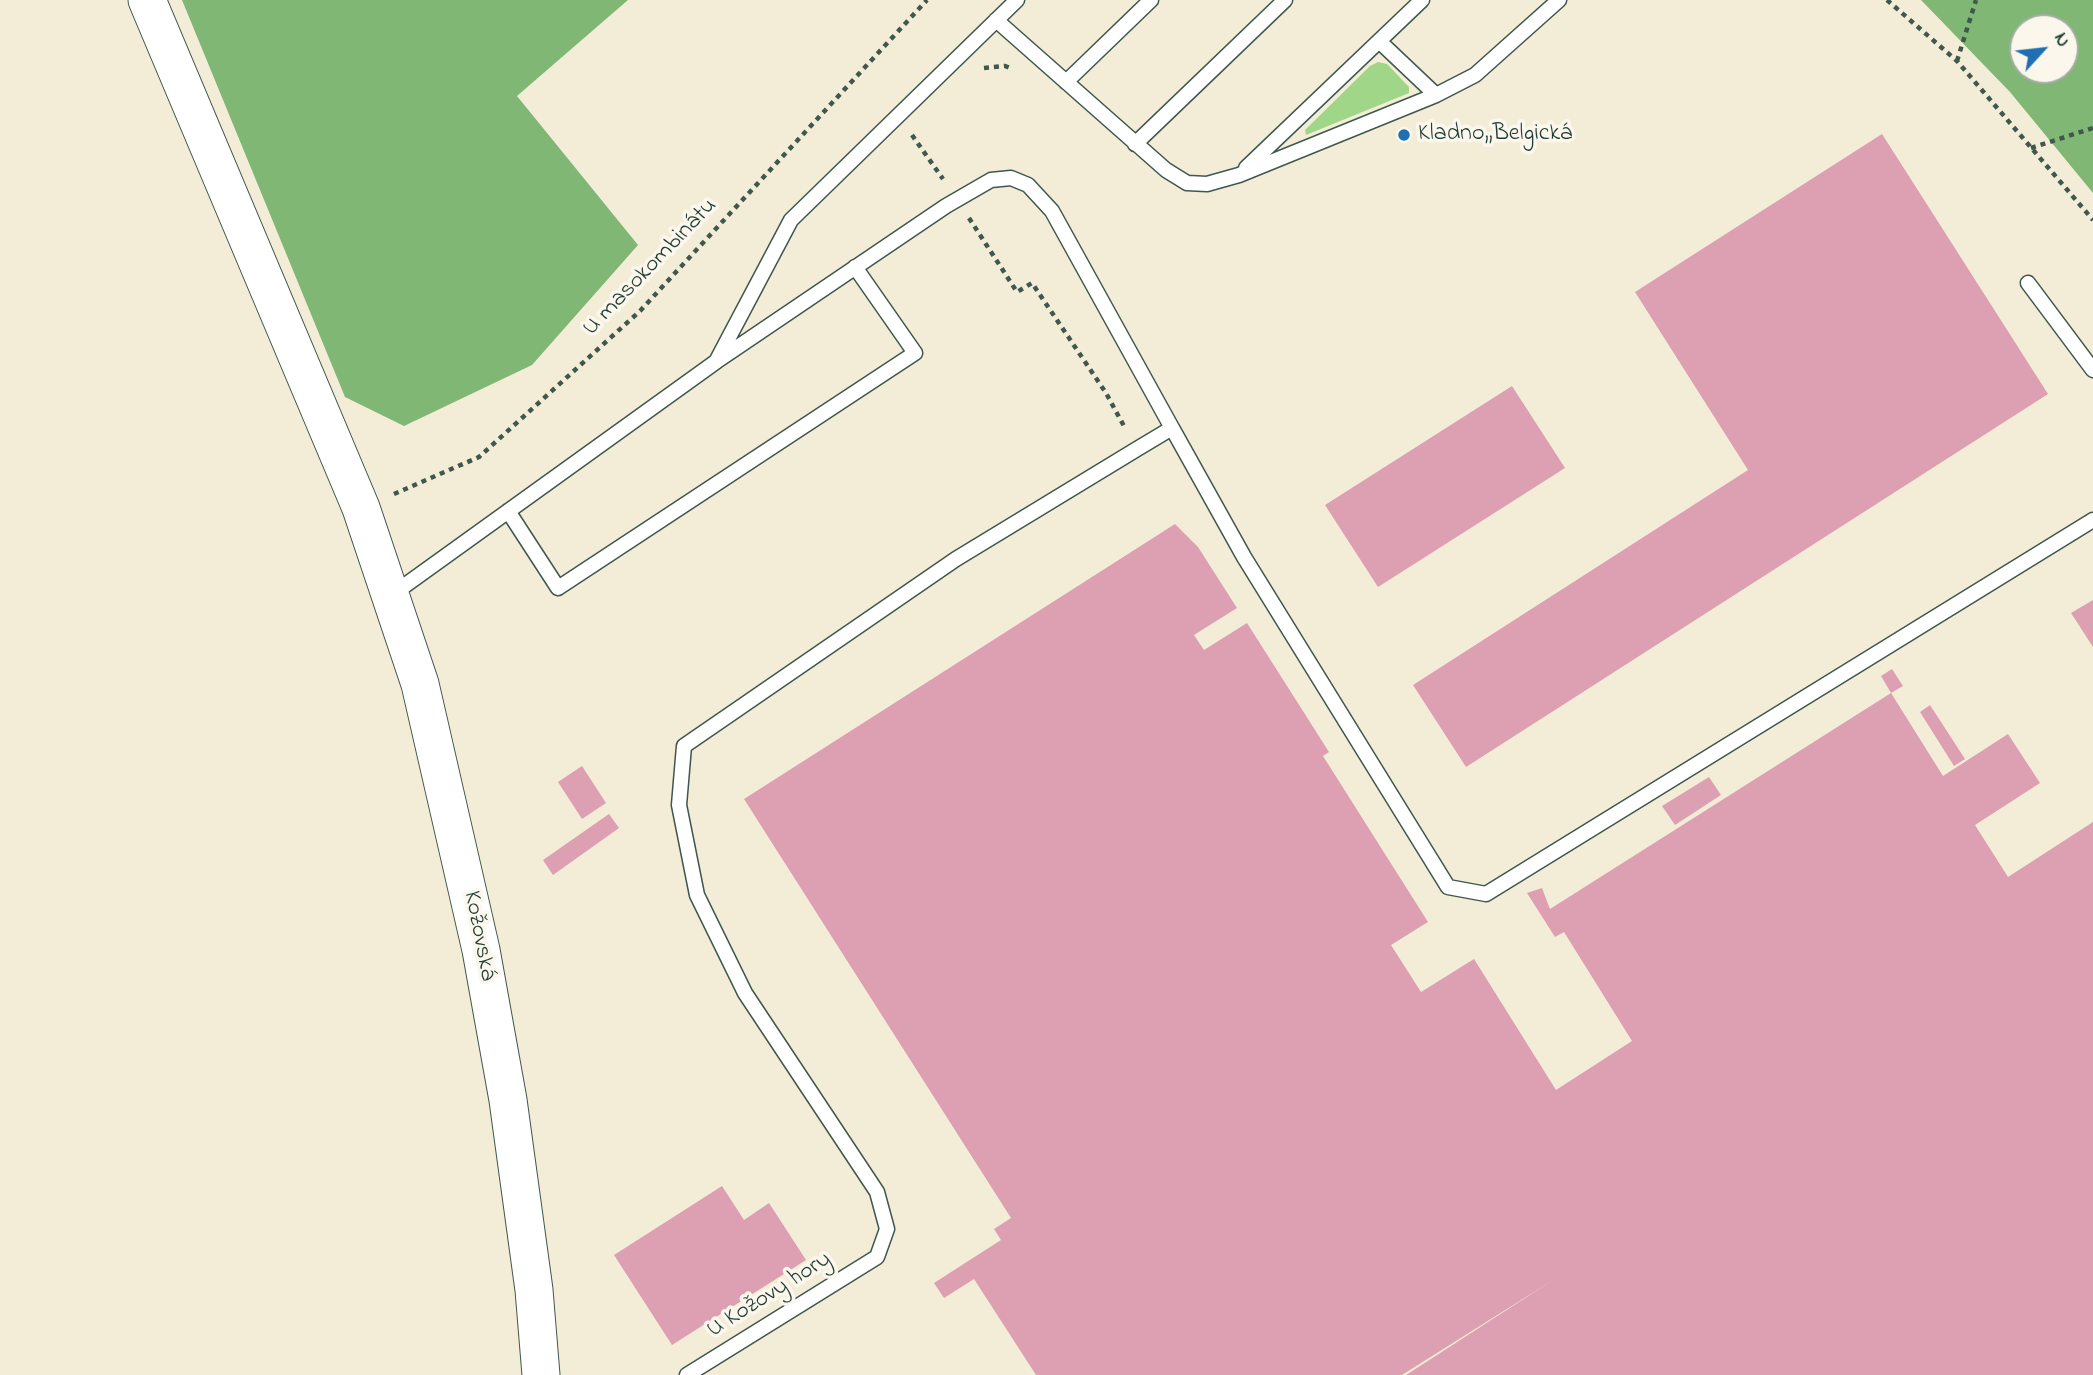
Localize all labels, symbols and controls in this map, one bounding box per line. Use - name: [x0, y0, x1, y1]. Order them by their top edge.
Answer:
- north arrow: [2009, 14, 2079, 84]
- text: N: [2046, 28, 2076, 52]
- place label: Kladno,,Belgická: [1418, 121, 1572, 149]
- marker: Kladno,,Belgická: [1396, 127, 1412, 143]
- street label: U masokombinátu: [578, 193, 724, 343]
- street label: Kožovská: [455, 889, 501, 983]
- street label: U Kožovy hory: [703, 1246, 837, 1346]

